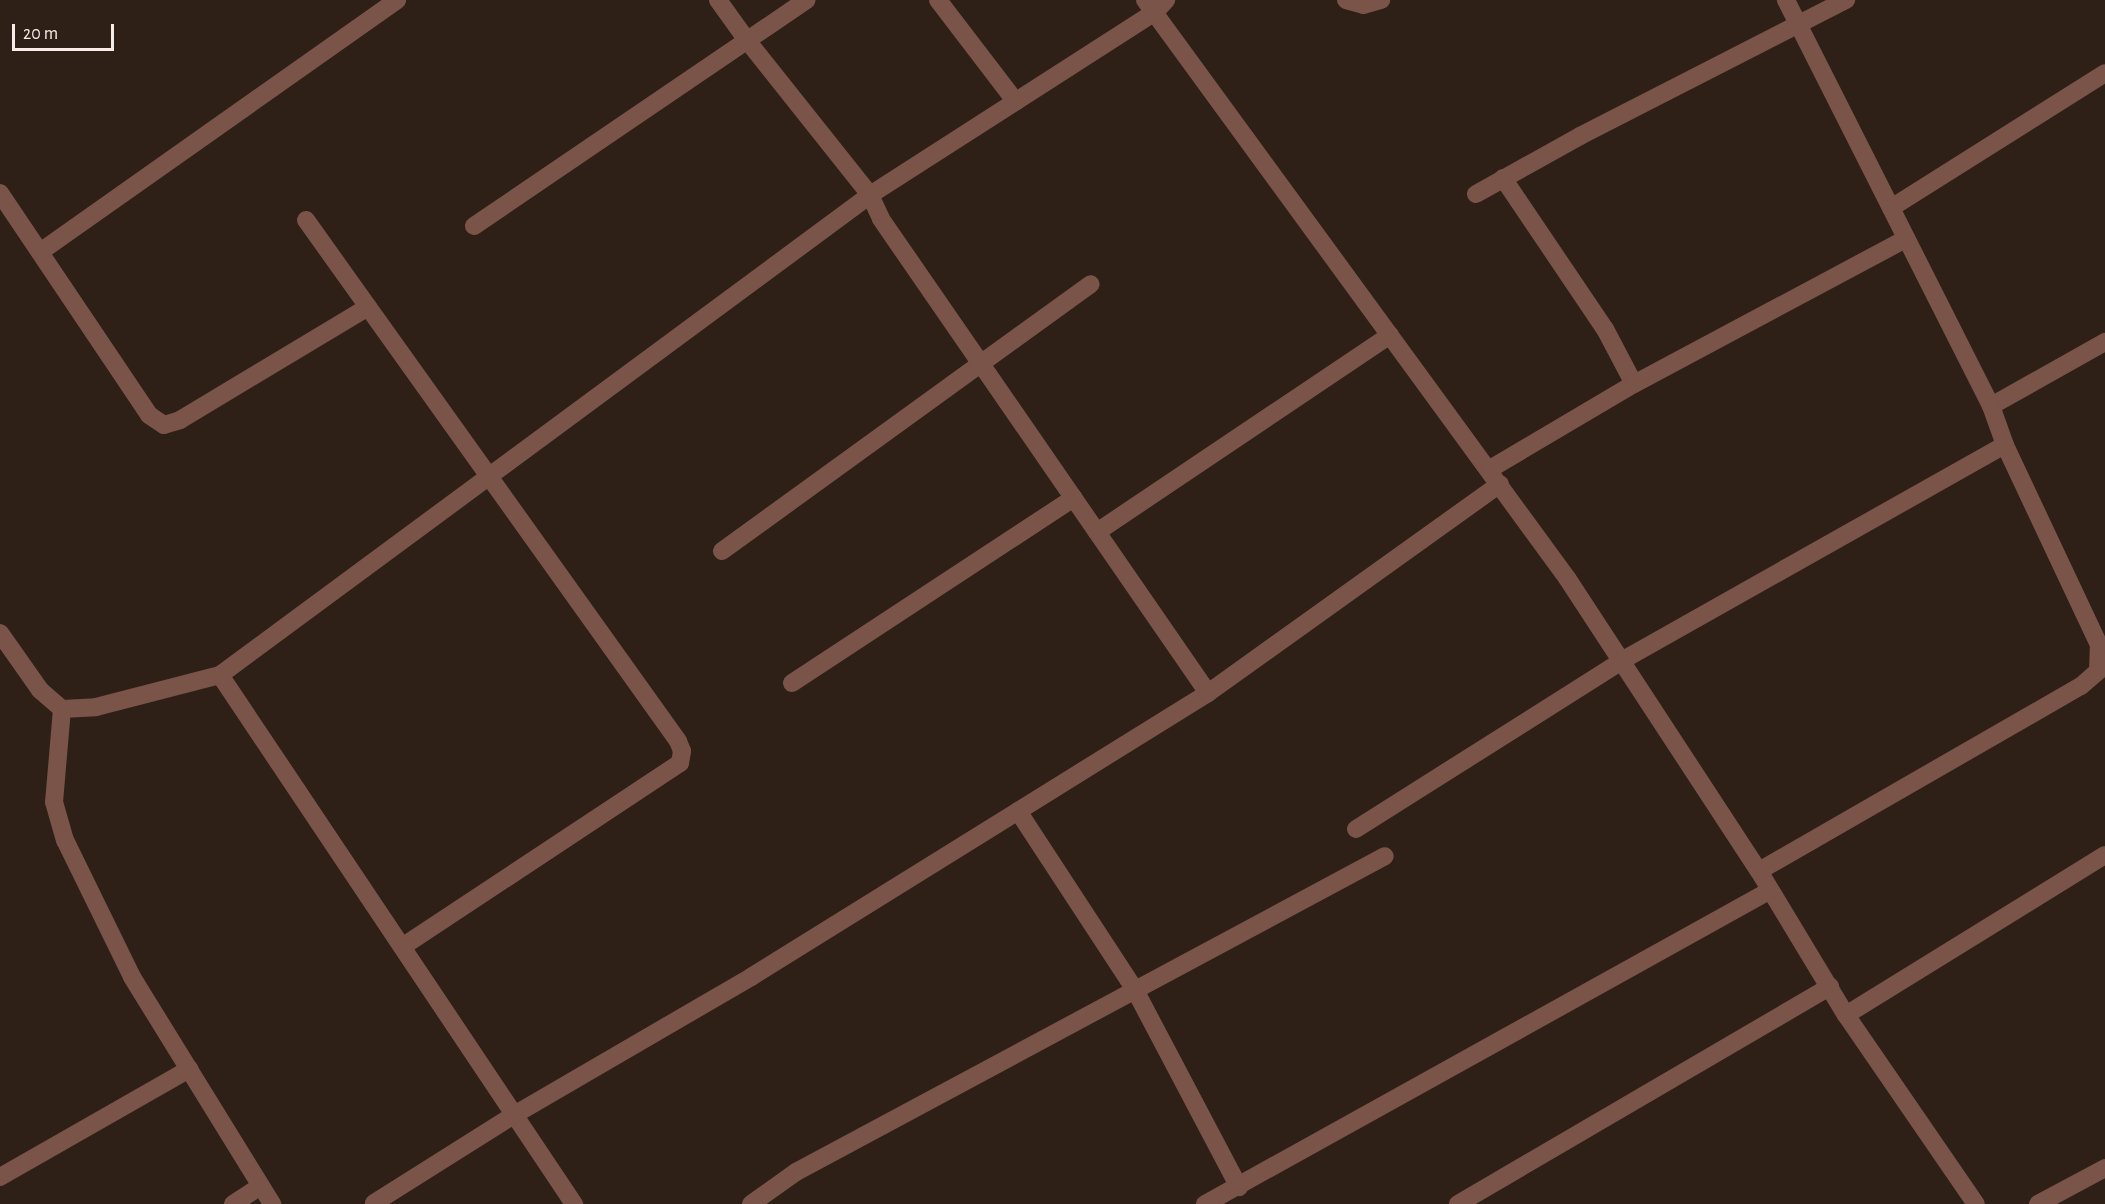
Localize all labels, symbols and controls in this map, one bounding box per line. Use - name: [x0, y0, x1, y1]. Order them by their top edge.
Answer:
- scale bar: [15, 12, 117, 50]
- text: 20 m: [23, 25, 58, 43]

